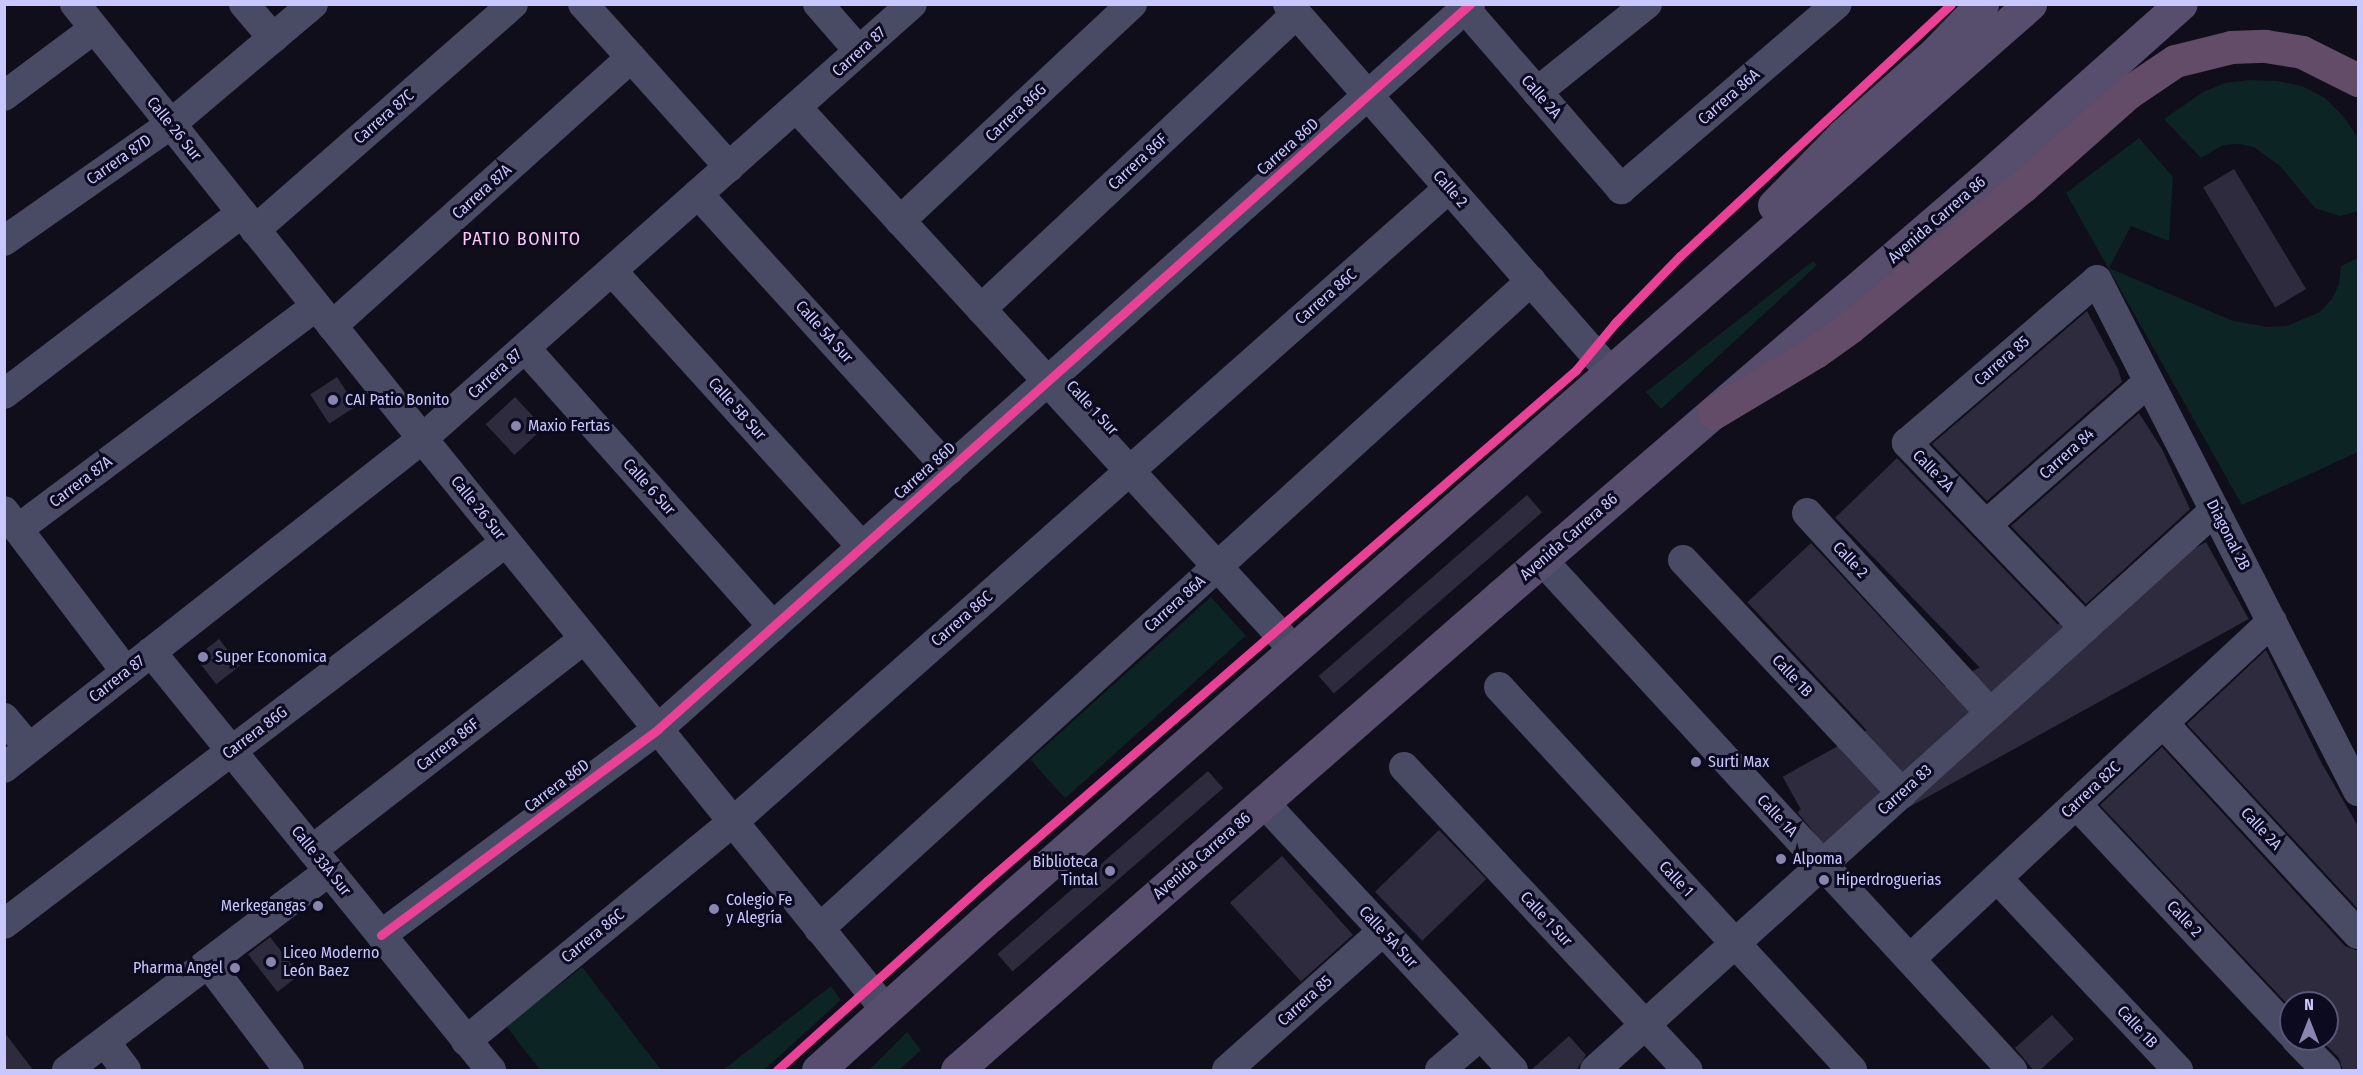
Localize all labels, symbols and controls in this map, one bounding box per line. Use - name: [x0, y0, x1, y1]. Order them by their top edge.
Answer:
- street label: Carrera 87: [828, 23, 890, 81]
- street label: Carrera 86A: [1694, 65, 1764, 129]
- street label: Calle 2A: [1517, 71, 1565, 123]
- street label: Carrera 86G: [982, 80, 1050, 146]
- street label: Carrera 87C: [350, 86, 418, 148]
- street label: Calle 26 Sur: [143, 93, 205, 165]
- street label: Carrera 86D: [1253, 114, 1323, 180]
- street label: Carrera 86F: [1104, 130, 1172, 194]
- street label: Carrera 87D: [83, 131, 155, 189]
- street label: Carrera 87A: [448, 160, 516, 224]
- street label: Calle 2: [1429, 167, 1471, 211]
- street label: Avenida Carrera 86: [1884, 172, 1990, 268]
- district label: PATIO BONITO: [462, 228, 582, 250]
- street label: Carrera 86C: [1291, 265, 1361, 329]
- street label: Calle 5A Sur: [791, 297, 857, 367]
- street label: Carrera 85: [1971, 332, 2033, 390]
- street label: Carrera 87: [464, 345, 526, 403]
- street label: Calle 5B Sur: [704, 374, 770, 444]
- street label: Calle 1 Sur: [1062, 377, 1122, 439]
- place label: CAI Patio Bonito: [345, 390, 449, 410]
- marker: CAI Patio Bonito: [326, 393, 340, 407]
- place label: Maxio Fertas: [528, 416, 610, 436]
- marker: Maxio Fertas: [509, 419, 523, 433]
- street label: Carrera 84: [2036, 424, 2098, 484]
- street label: Carrera 86D: [890, 438, 960, 504]
- street label: Calle 2A: [1908, 446, 1958, 496]
- street label: Carrera 87A: [46, 452, 116, 512]
- street label: Calle 6 Sur: [619, 455, 679, 519]
- street label: Calle 26 Sur: [447, 472, 509, 544]
- street label: Avenida Carrera 86: [1516, 489, 1622, 585]
- street label: Diagonal 2B: [2202, 497, 2254, 573]
- street label: Calle 2: [1828, 538, 1872, 582]
- street label: Carrera 86A: [1141, 572, 1209, 636]
- street label: Carrera 86C: [927, 587, 997, 651]
- place label: Super Economica: [215, 647, 327, 667]
- marker: Super Economica: [196, 650, 210, 664]
- street label: Carrera 87: [85, 651, 149, 707]
- street label: Calle 1B: [1768, 651, 1816, 701]
- street label: Carrera 86G: [219, 702, 291, 764]
- street label: Carrera 86F: [413, 715, 483, 775]
- place label: Surti Max: [1708, 752, 1769, 772]
- street label: Carrera 86D: [521, 755, 593, 817]
- marker: Surti Max: [1689, 755, 1703, 769]
- street label: Carrera 82C: [2057, 758, 2125, 822]
- street label: Carrera 83: [1874, 761, 1936, 819]
- street label: Calle 1A: [1753, 791, 1801, 841]
- street label: Calle 2A: [2237, 804, 2285, 854]
- street label: Avenida Carrera 86: [1149, 808, 1255, 904]
- street label: Calle 33A Sur: [287, 822, 355, 900]
- place label: Alpoma: [1793, 849, 1843, 869]
- place label: Biblioteca Tintal: [1033, 852, 1098, 890]
- marker: Alpoma: [1774, 852, 1788, 866]
- street label: Calle 1: [1655, 857, 1697, 901]
- marker: Biblioteca Tintal: [1103, 864, 1117, 878]
- place label: Hiperdroguerias: [1836, 870, 1941, 890]
- marker: Hiperdroguerias: [1817, 873, 1831, 887]
- street label: Calle 1 Sur: [1516, 888, 1576, 950]
- place label: Colegio Fe y Alegría: [726, 890, 792, 928]
- place label: Merkegangas: [221, 896, 306, 916]
- street label: Calle 2: [2162, 897, 2206, 941]
- marker: Merkegangas: [311, 899, 325, 913]
- marker: Colegio Fe y Alegría: [707, 902, 721, 916]
- street label: Calle 5A Sur: [1355, 902, 1421, 972]
- street label: Carrera 86C: [558, 905, 628, 967]
- place label: Liceo Moderno León Baez: [283, 943, 379, 981]
- marker: Liceo Moderno León Baez: [264, 955, 278, 969]
- place label: Pharma Angel: [133, 958, 223, 978]
- marker: Pharma Angel: [228, 961, 242, 975]
- street label: Carrera 85: [1274, 972, 1336, 1030]
- north arrow: [2279, 991, 2339, 1051]
- text: N: [2304, 995, 2314, 1014]
- street label: Calle 1B: [2113, 1002, 2161, 1052]

